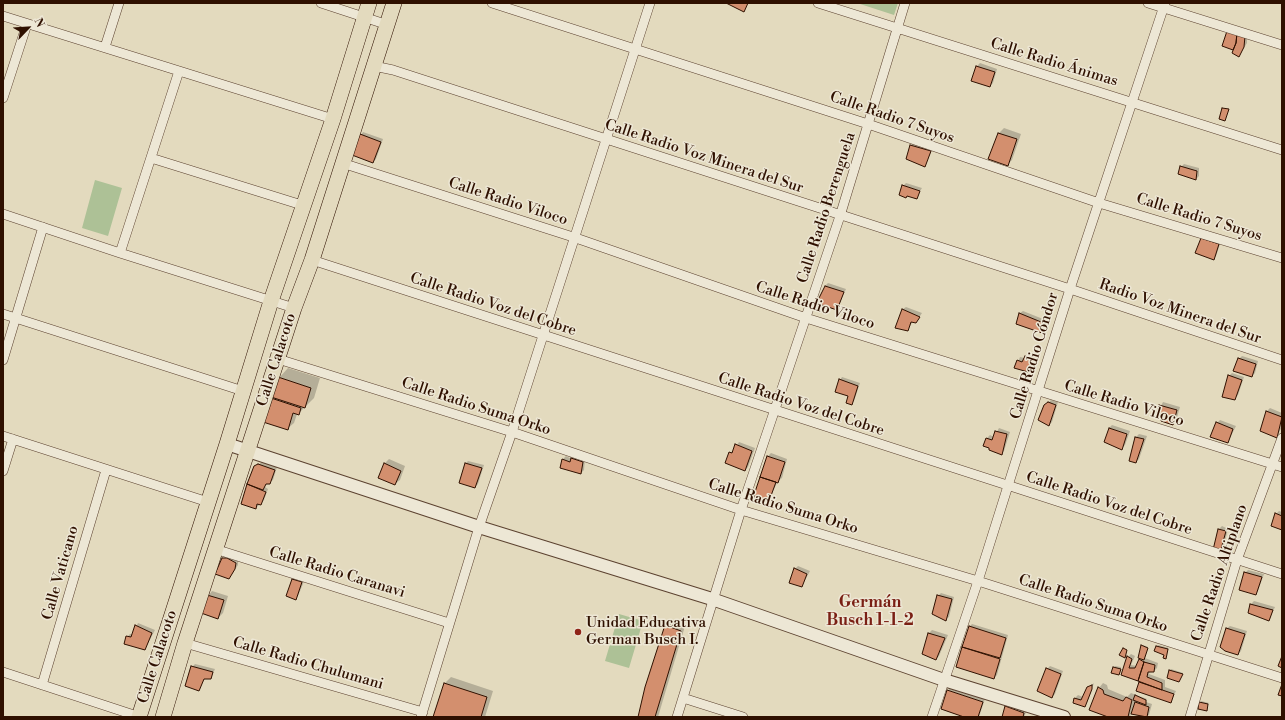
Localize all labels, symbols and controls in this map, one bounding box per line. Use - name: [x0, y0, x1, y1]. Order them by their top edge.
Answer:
- north arrow: [8, 8, 48, 48]
- text: N: [31, 16, 47, 30]
- street label: Calle Radio Ánimas: [988, 35, 1120, 91]
- street label: Calle Radio 7 Suyos: [827, 88, 957, 148]
- street label: Calle Radio Voz Minera del Sur: [602, 116, 806, 198]
- street label: Calle Radio Berenguela: [794, 130, 860, 286]
- street label: Calle Radio Viloco: [446, 174, 570, 230]
- street label: Calle Radio 7 Suyos: [1134, 190, 1264, 246]
- street label: Calle Radio Voz del Cobre: [408, 270, 578, 340]
- street label: Radio Voz Minera del Sur: [1096, 276, 1264, 348]
- street label: Calle Radio Viloco: [753, 278, 877, 334]
- street label: Calle Radio Cóndor: [1007, 290, 1063, 422]
- street label: Calle Calacoto: [253, 311, 301, 409]
- street label: Calle Radio Voz del Cobre: [716, 370, 886, 440]
- street label: Calle Radio Suma Orko: [399, 374, 553, 440]
- street label: Calle Radio Viloco: [1062, 377, 1186, 431]
- street label: Calle Radio Voz del Cobre: [1024, 469, 1194, 539]
- street label: Calle Radio Suma Orko: [706, 476, 860, 538]
- street label: Calle Radio Altiplano: [1188, 502, 1252, 644]
- street label: Calle Vaticano: [39, 524, 83, 622]
- street label: Calle Radio Caranavi: [267, 544, 407, 602]
- street label: Calle Radio Suma Orko: [1016, 571, 1170, 637]
- district label: Germán Busch 1-1-2: [826, 593, 914, 631]
- street label: Calle Calacoto: [134, 608, 182, 706]
- place label: Unidad Educativa German Busch I.: [586, 614, 706, 649]
- marker: Unidad Educativa German Busch I.: [573, 627, 583, 637]
- street label: Calle Radio Chulumani: [230, 634, 386, 694]

